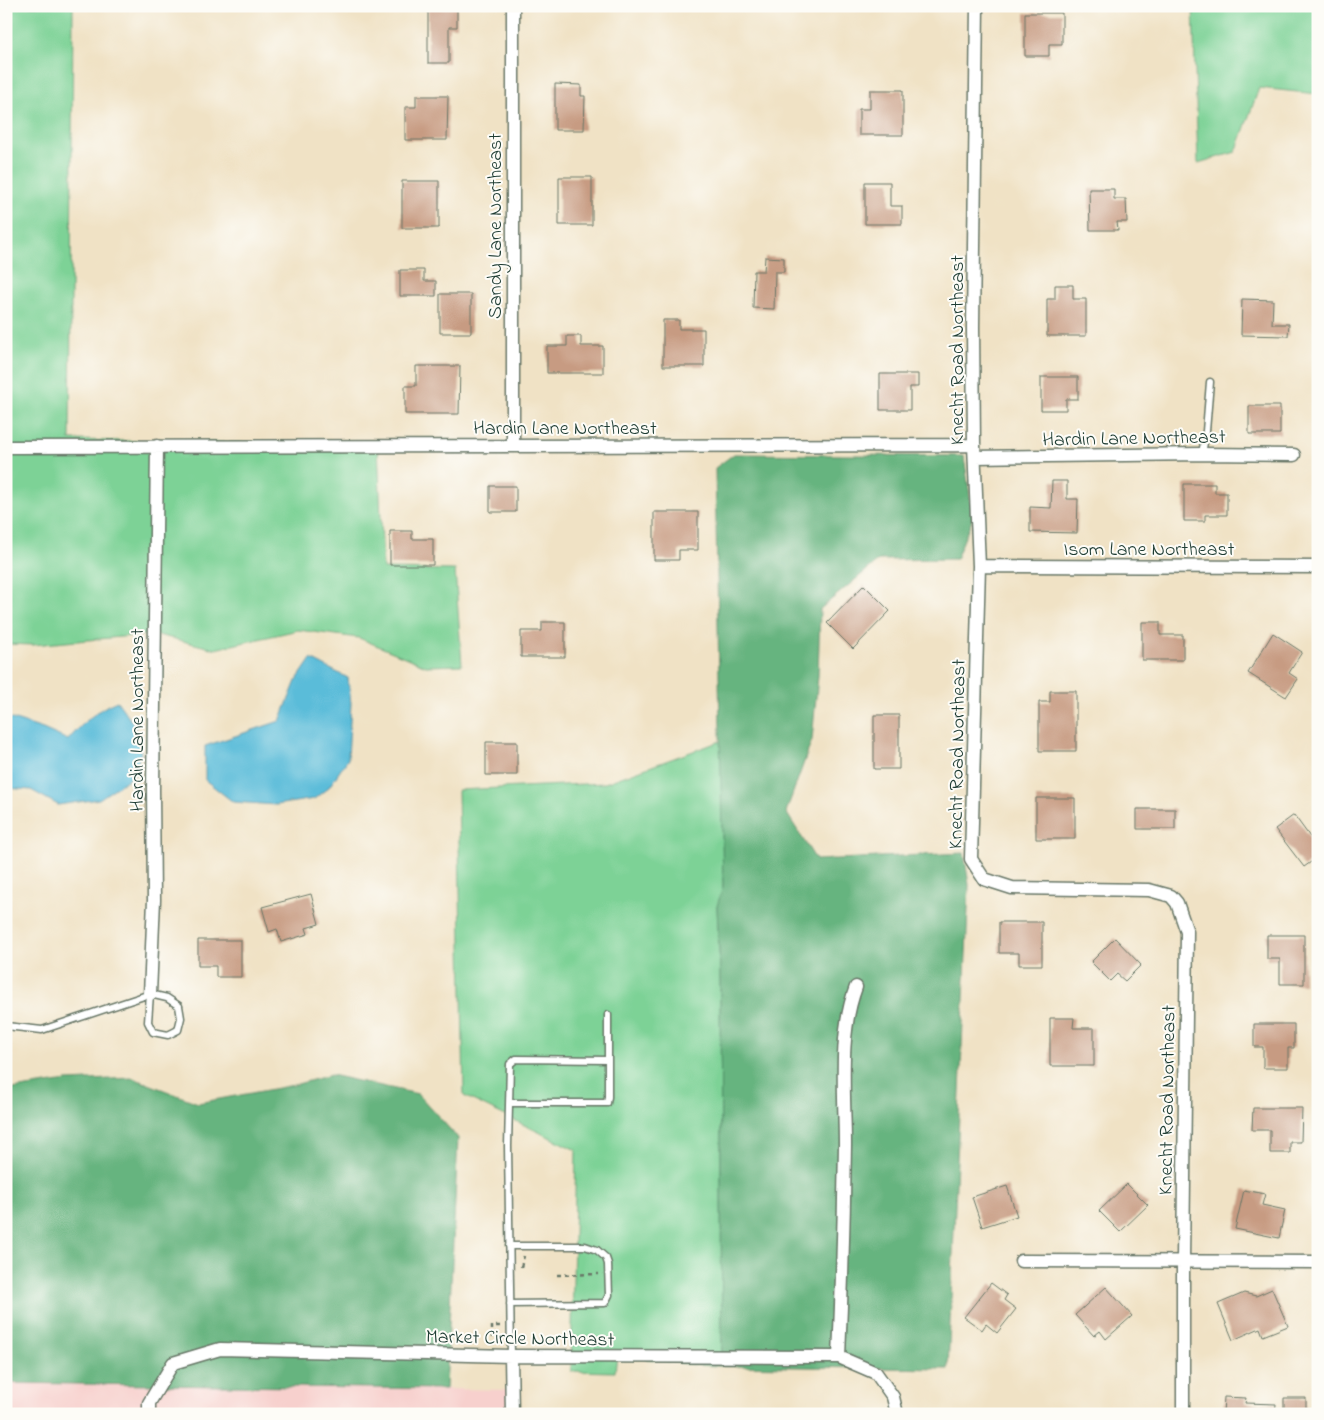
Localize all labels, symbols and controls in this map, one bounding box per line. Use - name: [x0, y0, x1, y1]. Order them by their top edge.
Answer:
- street label: Sandy Lane Northeast: [482, 133, 511, 319]
- street label: Knecht Road Northeast: [944, 255, 973, 445]
- street label: Hardin Lane Northeast: [473, 415, 657, 444]
- street label: Hardin Lane Northeast: [1042, 423, 1226, 456]
- street label: Isom Lane Northeast: [1064, 536, 1235, 565]
- street label: Hardin Lane Northeast: [124, 628, 153, 812]
- street label: Knecht Road Northeast: [942, 658, 975, 849]
- street label: Knecht Road Northeast: [1152, 1004, 1185, 1195]
- street label: Market Circle Northeast: [425, 1323, 615, 1356]

